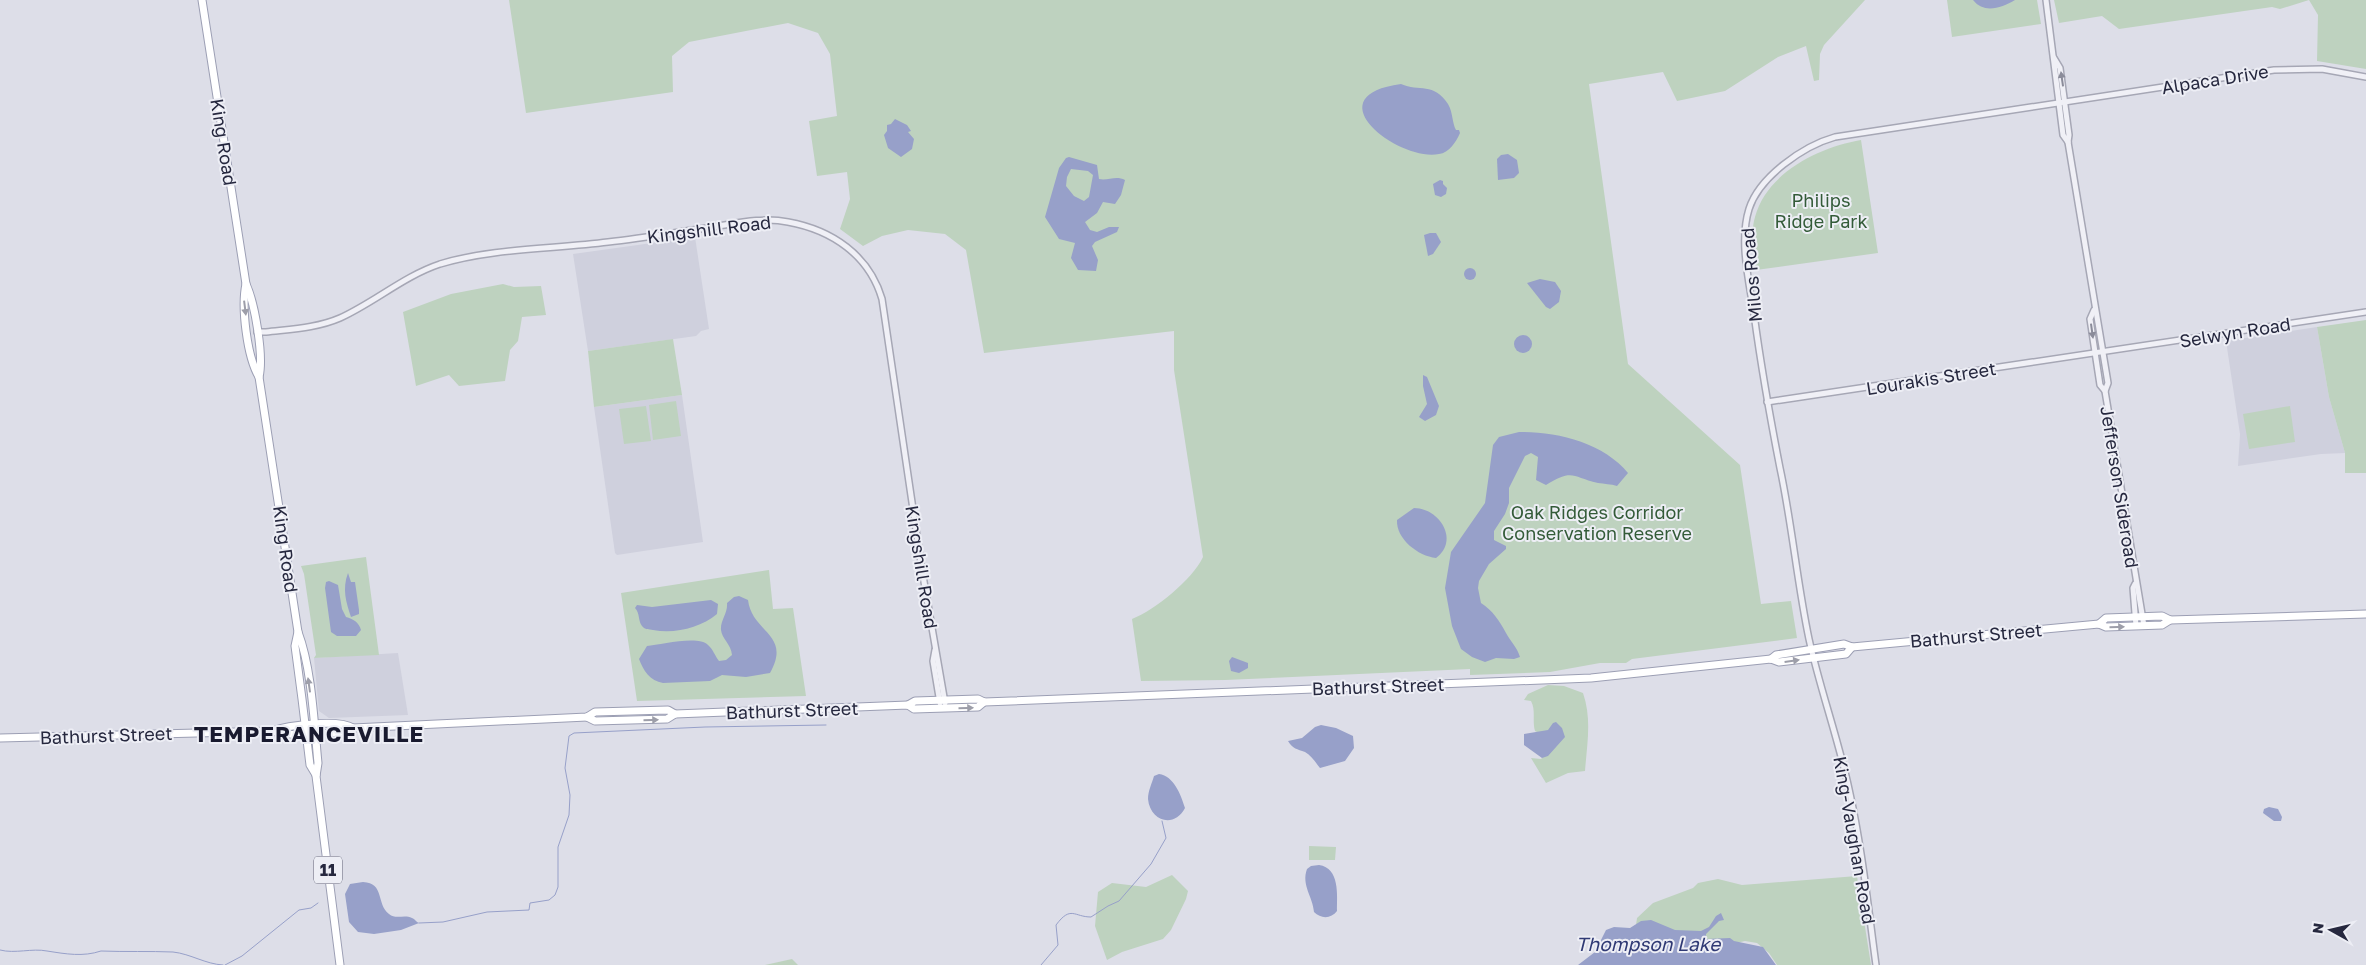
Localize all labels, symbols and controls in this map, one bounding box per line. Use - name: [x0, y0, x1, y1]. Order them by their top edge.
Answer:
- street label: Alpaca Drive: [2160, 60, 2270, 98]
- one-way arrow: [2057, 71, 2065, 87]
- street label: King Road: [206, 97, 242, 187]
- park label: Philips Ridge Park: [1774, 189, 1868, 232]
- street label: Kingshill Road: [646, 210, 772, 248]
- street label: Milos Road: [1736, 227, 1766, 323]
- one-way arrow: [241, 301, 249, 317]
- street label: Selwyn Road: [2178, 312, 2292, 352]
- one-way arrow: [2088, 323, 2096, 339]
- street label: Lourakis Street: [1865, 357, 1997, 399]
- street label: Jefferson Sideroad: [2096, 405, 2144, 569]
- park label: Oak Ridges Corridor Conservation Reserve: [1502, 501, 1692, 544]
- street label: King Road: [269, 504, 303, 594]
- street label: Kingshill Road: [901, 504, 943, 630]
- street label: Bathurst Street: [1909, 618, 2043, 652]
- one-way arrow: [2109, 623, 2125, 631]
- one-way arrow: [1785, 656, 1801, 664]
- street label: Bathurst Street: [1311, 673, 1445, 699]
- one-way arrow: [304, 677, 312, 693]
- street label: Bathurst Street: [725, 697, 859, 723]
- one-way arrow: [958, 703, 974, 711]
- one-way arrow: [644, 716, 660, 724]
- district label: TEMPERANCEVILLE: [194, 720, 424, 747]
- street label: Bathurst Street: [39, 722, 173, 748]
- street label: King-Vaughan Road: [1829, 754, 1881, 926]
- road number: 11: [314, 856, 342, 884]
- north arrow: [2306, 905, 2356, 955]
- text: N: [2308, 922, 2327, 935]
- water label: Thompson Lake: [1576, 932, 1722, 955]

